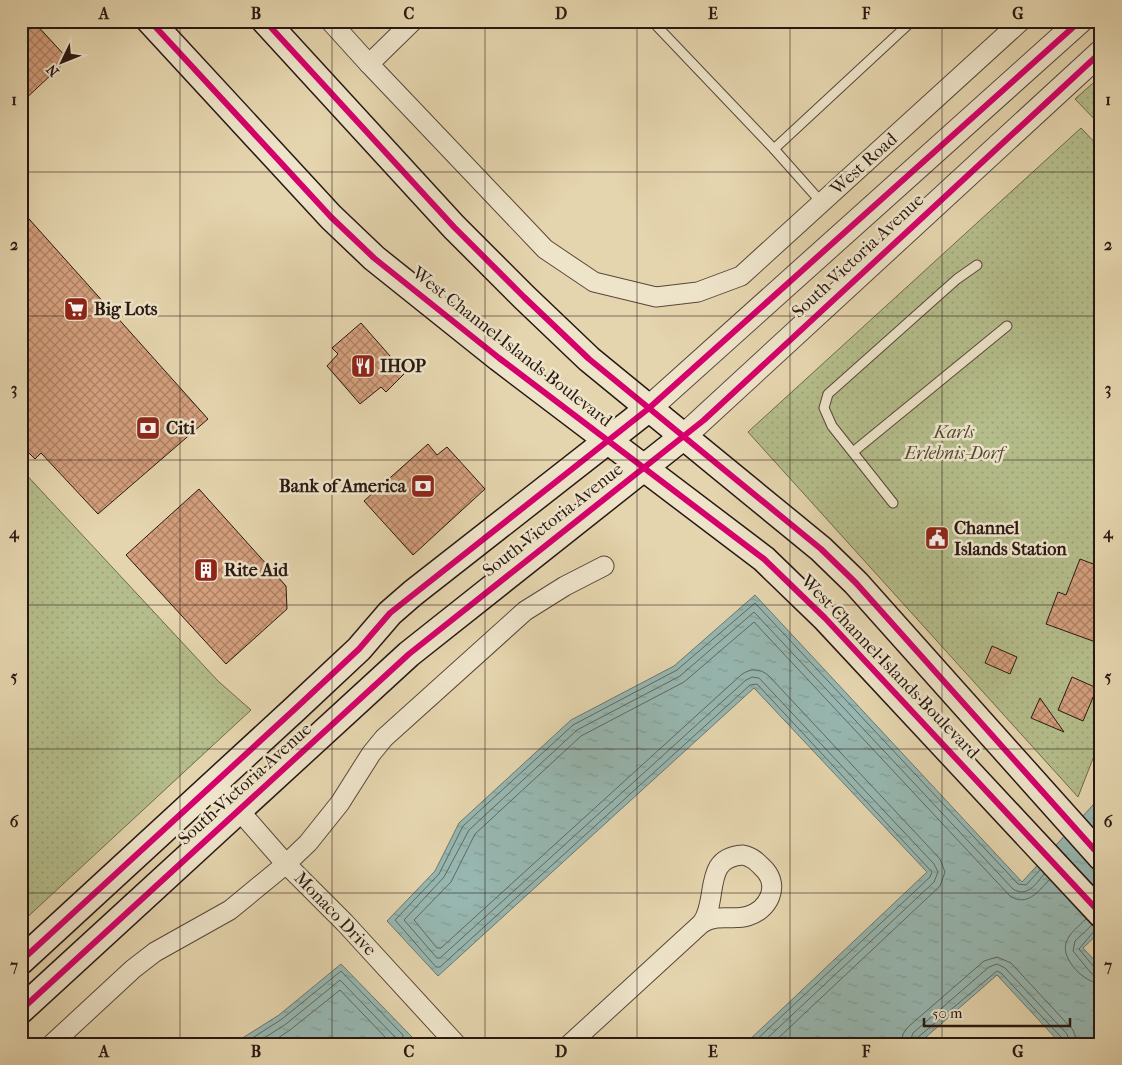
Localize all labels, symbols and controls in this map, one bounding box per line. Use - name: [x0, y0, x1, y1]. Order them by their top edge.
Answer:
- text: A: [98, 4, 110, 23]
- text: B: [251, 4, 261, 23]
- text: C: [404, 4, 415, 23]
- text: D: [555, 4, 567, 23]
- text: E: [708, 4, 718, 23]
- text: F: [861, 4, 871, 23]
- text: G: [1012, 4, 1024, 23]
- north arrow: [38, 38, 88, 88]
- text: N: [43, 61, 63, 80]
- text: 1: [11, 90, 17, 109]
- text: 1: [1105, 90, 1111, 109]
- street label: West Road: [826, 129, 902, 200]
- street label: South Victoria Avenue: [788, 190, 928, 322]
- text: 2: [10, 235, 18, 254]
- text: 2: [1104, 235, 1112, 254]
- street label: West Channel Islands Boulevard: [407, 262, 616, 432]
- supermarket icon: Big Lots: [63, 296, 89, 322]
- place label: Big Lots: [94, 299, 158, 320]
- restaurant icon: IHOP: [350, 353, 376, 379]
- place label: IHOP: [380, 356, 426, 377]
- text: 3: [11, 379, 17, 399]
- text: 3: [1105, 379, 1111, 399]
- bank icon: Citi: [135, 415, 161, 441]
- place label: Citi: [166, 418, 196, 439]
- park label: Karls Erlebnis-Dorf: [903, 422, 1008, 464]
- street label: South Victoria Avenue: [479, 459, 627, 581]
- bank icon: Bank of America: [410, 473, 436, 499]
- place label: Bank of America: [279, 476, 407, 497]
- place label: Channel Islands Station: [954, 518, 1067, 560]
- text: 4: [8, 523, 20, 543]
- text: 4: [1102, 523, 1114, 543]
- public building icon: Channel Islands Station: [924, 525, 950, 551]
- building icon: Rite Aid: [193, 557, 219, 583]
- place label: Rite Aid: [224, 560, 289, 581]
- street label: West Channel Islands Boulevard: [796, 570, 984, 764]
- text: 5: [11, 667, 18, 686]
- text: 5: [1105, 667, 1112, 686]
- street label: South Victoria Avenue: [174, 719, 316, 849]
- text: 6: [10, 812, 19, 831]
- text: 6: [1104, 812, 1113, 831]
- street label: Monaco Drive: [290, 868, 380, 961]
- text: 7: [9, 956, 18, 975]
- text: 7: [1103, 956, 1112, 975]
- scale bar: [924, 995, 1071, 1027]
- text: 50 m: [932, 1004, 963, 1022]
- text: A: [98, 1042, 110, 1061]
- text: B: [251, 1042, 261, 1061]
- text: C: [404, 1042, 415, 1061]
- text: D: [555, 1042, 567, 1061]
- text: E: [708, 1042, 718, 1061]
- text: F: [861, 1042, 871, 1061]
- text: G: [1012, 1042, 1024, 1061]

